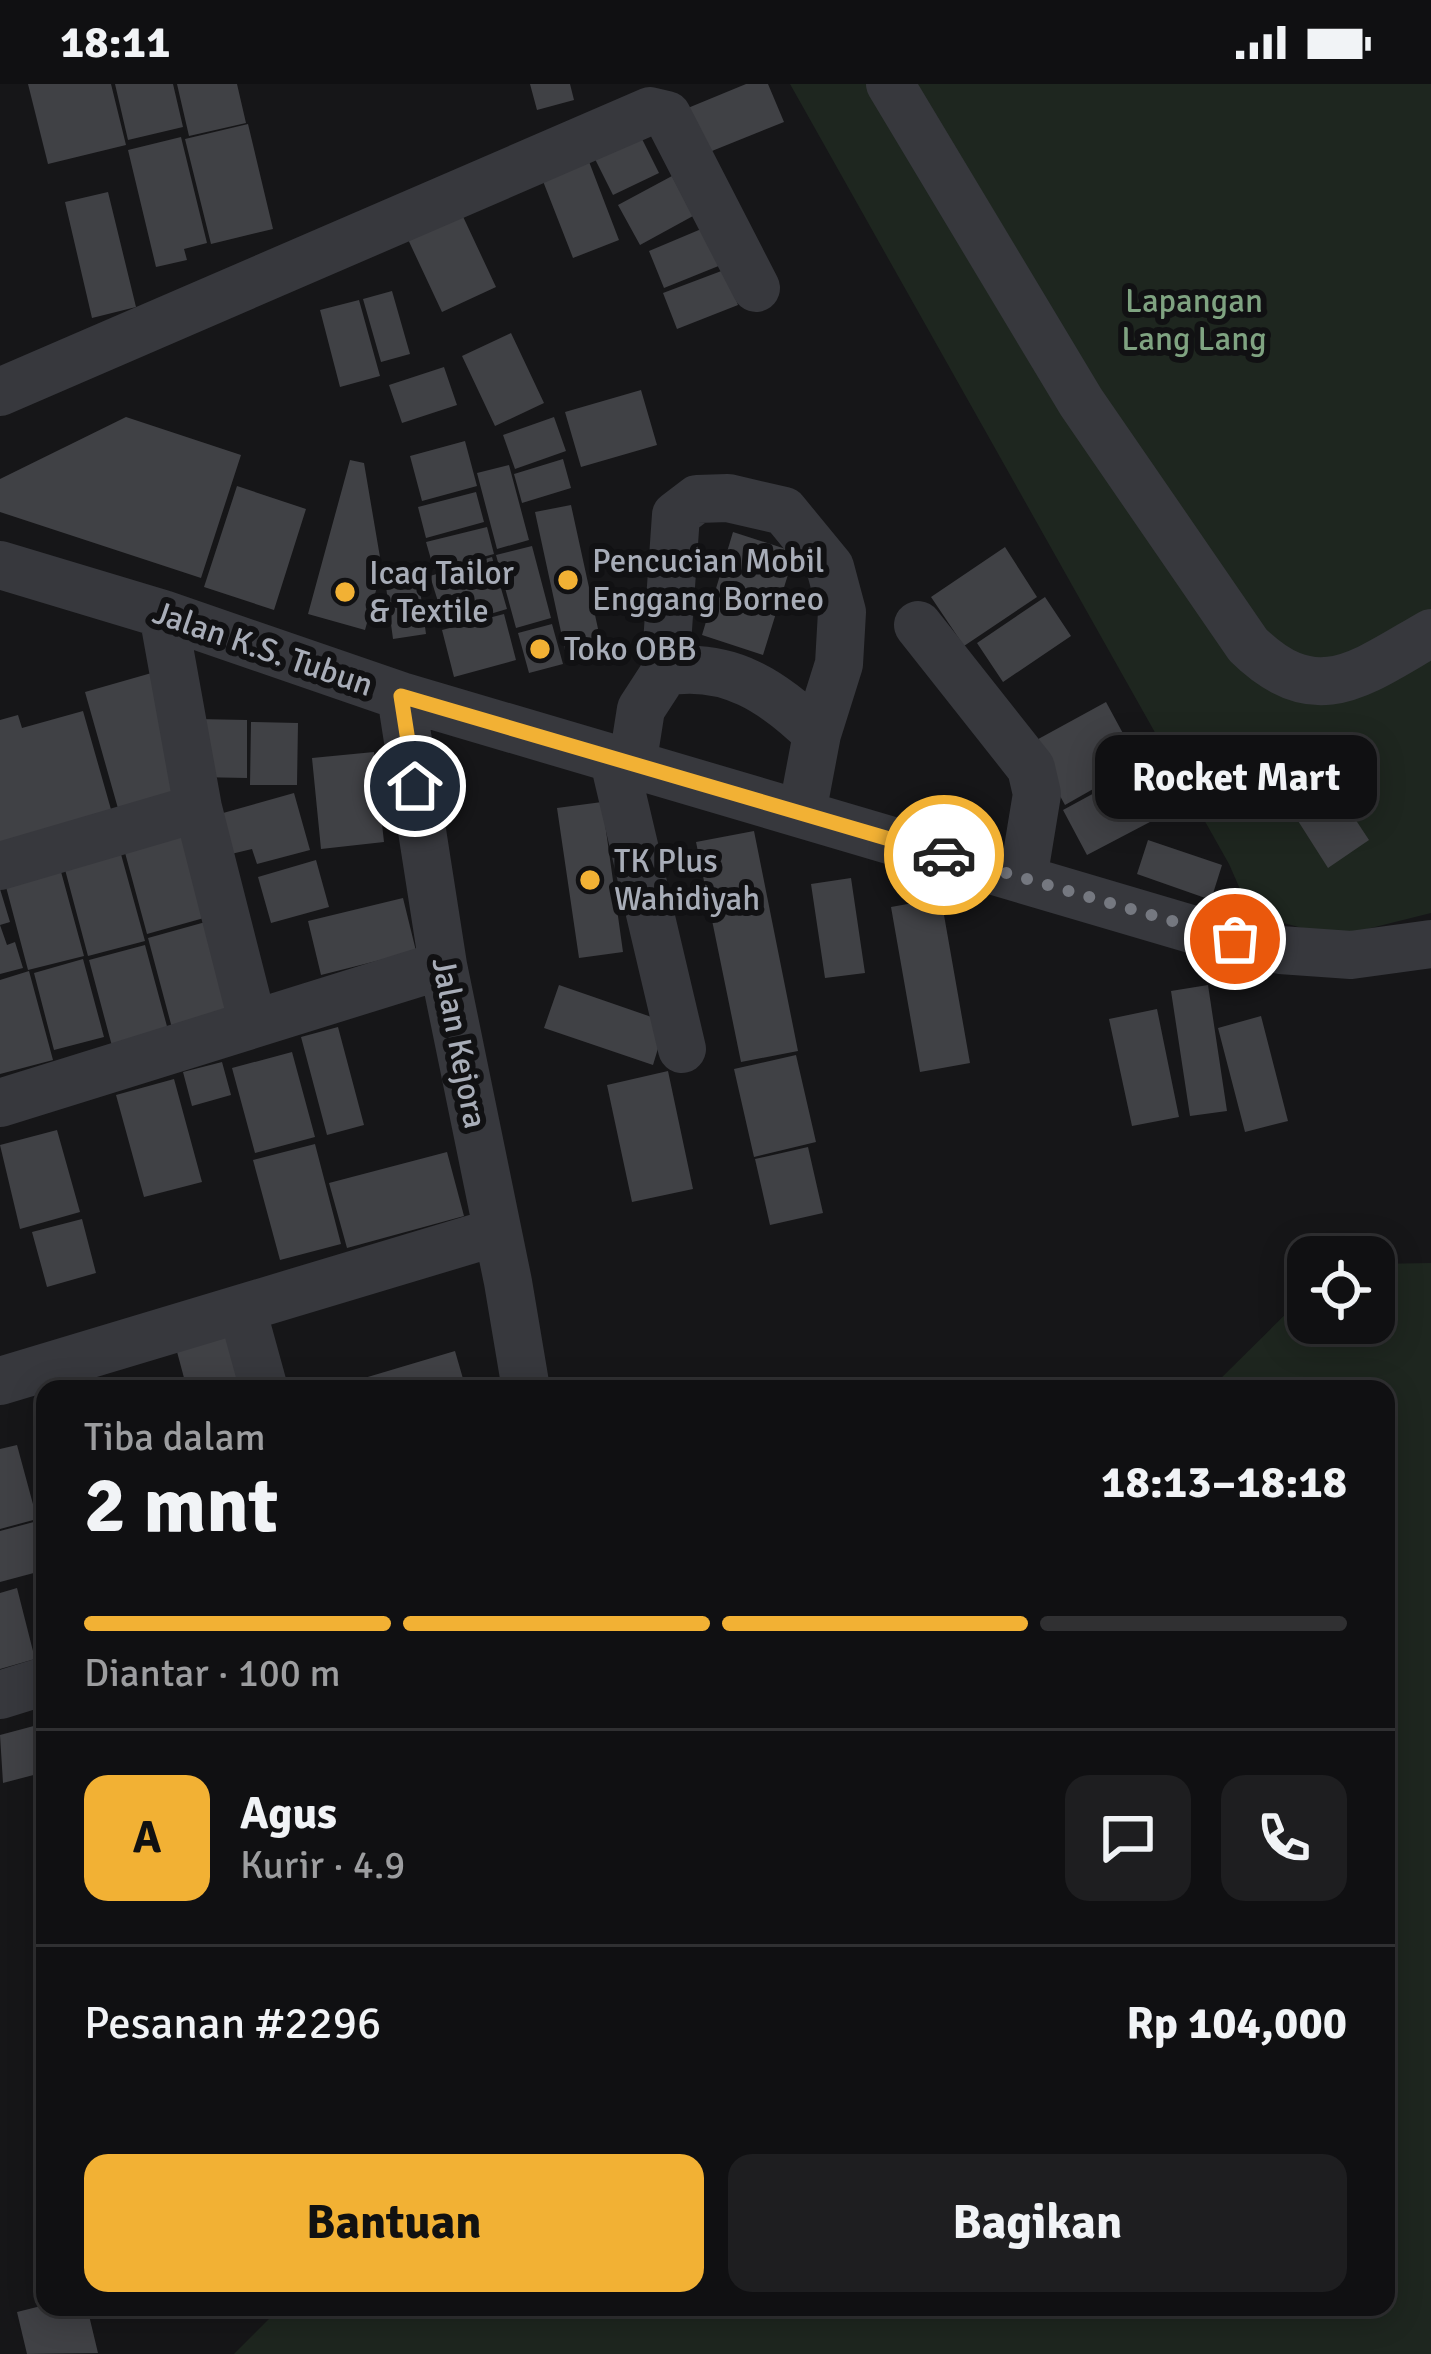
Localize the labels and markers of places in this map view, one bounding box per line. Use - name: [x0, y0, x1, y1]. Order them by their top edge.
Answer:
- place label: Pencucian Mobil Enggang Borneo: [592, 541, 825, 620]
- place label: Icaq Tailor & Textile: [369, 553, 514, 632]
- marker: Pencucian Mobil Enggang Borneo: [555, 567, 581, 593]
- marker: Icaq Tailor & Textile: [332, 579, 358, 605]
- place label: Toko OBB: [564, 629, 697, 670]
- marker: Toko OBB: [527, 636, 553, 662]
- pin: [364, 735, 466, 837]
- callout: Rocket Mart: [1094, 735, 1376, 819]
- place label: TK Plus Wahidiyah: [614, 841, 760, 920]
- marker: TK Plus Wahidiyah: [577, 867, 603, 893]
- pin: [1184, 888, 1286, 990]

